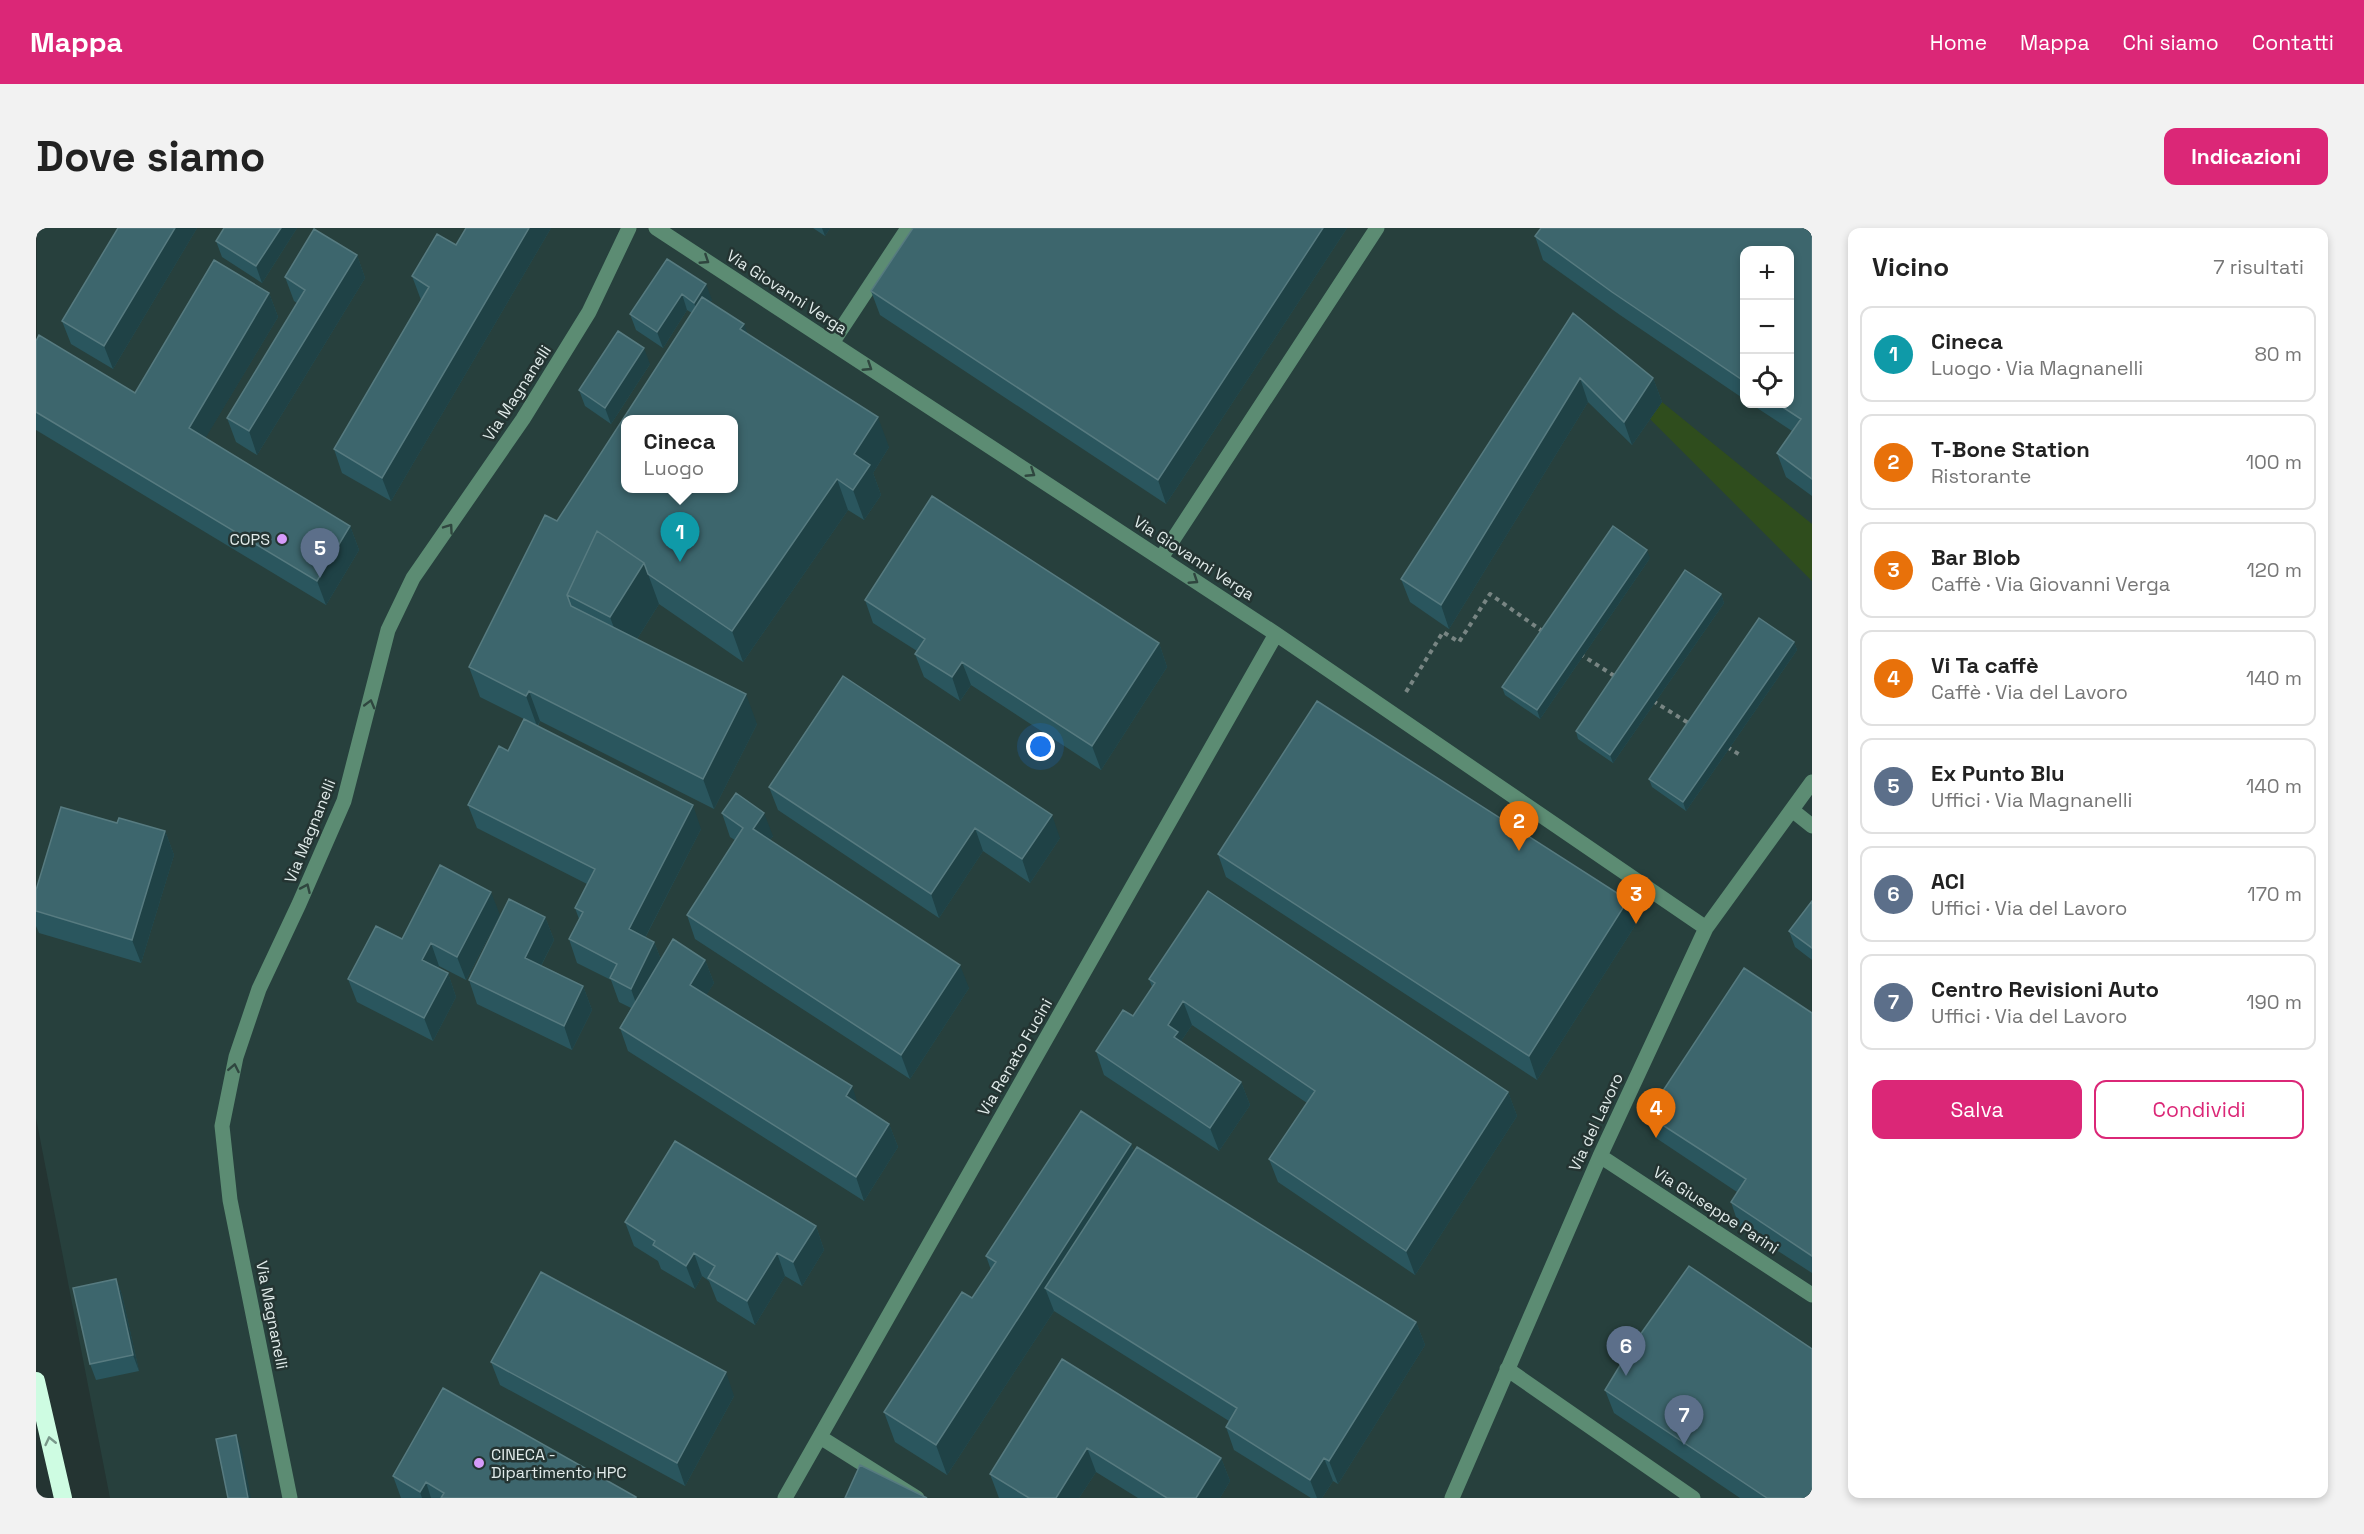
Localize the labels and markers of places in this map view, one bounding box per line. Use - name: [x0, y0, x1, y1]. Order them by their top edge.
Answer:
- pin: 1: [660, 512, 700, 562]
- pin: 5: [300, 528, 340, 578]
- place label: COPS: [230, 529, 270, 550]
- marker: COPS: [275, 532, 289, 546]
- pin: 2: [1500, 802, 1538, 851]
- pin: 3: [1616, 874, 1656, 924]
- pin: 4: [1636, 1088, 1676, 1138]
- pin: 6: [1606, 1326, 1646, 1376]
- pin: 7: [1664, 1396, 1704, 1445]
- place label: CINECA - Dipartimento HPC: [491, 1444, 627, 1483]
- marker: CINECA - Dipartimento HPC: [472, 1456, 486, 1470]

